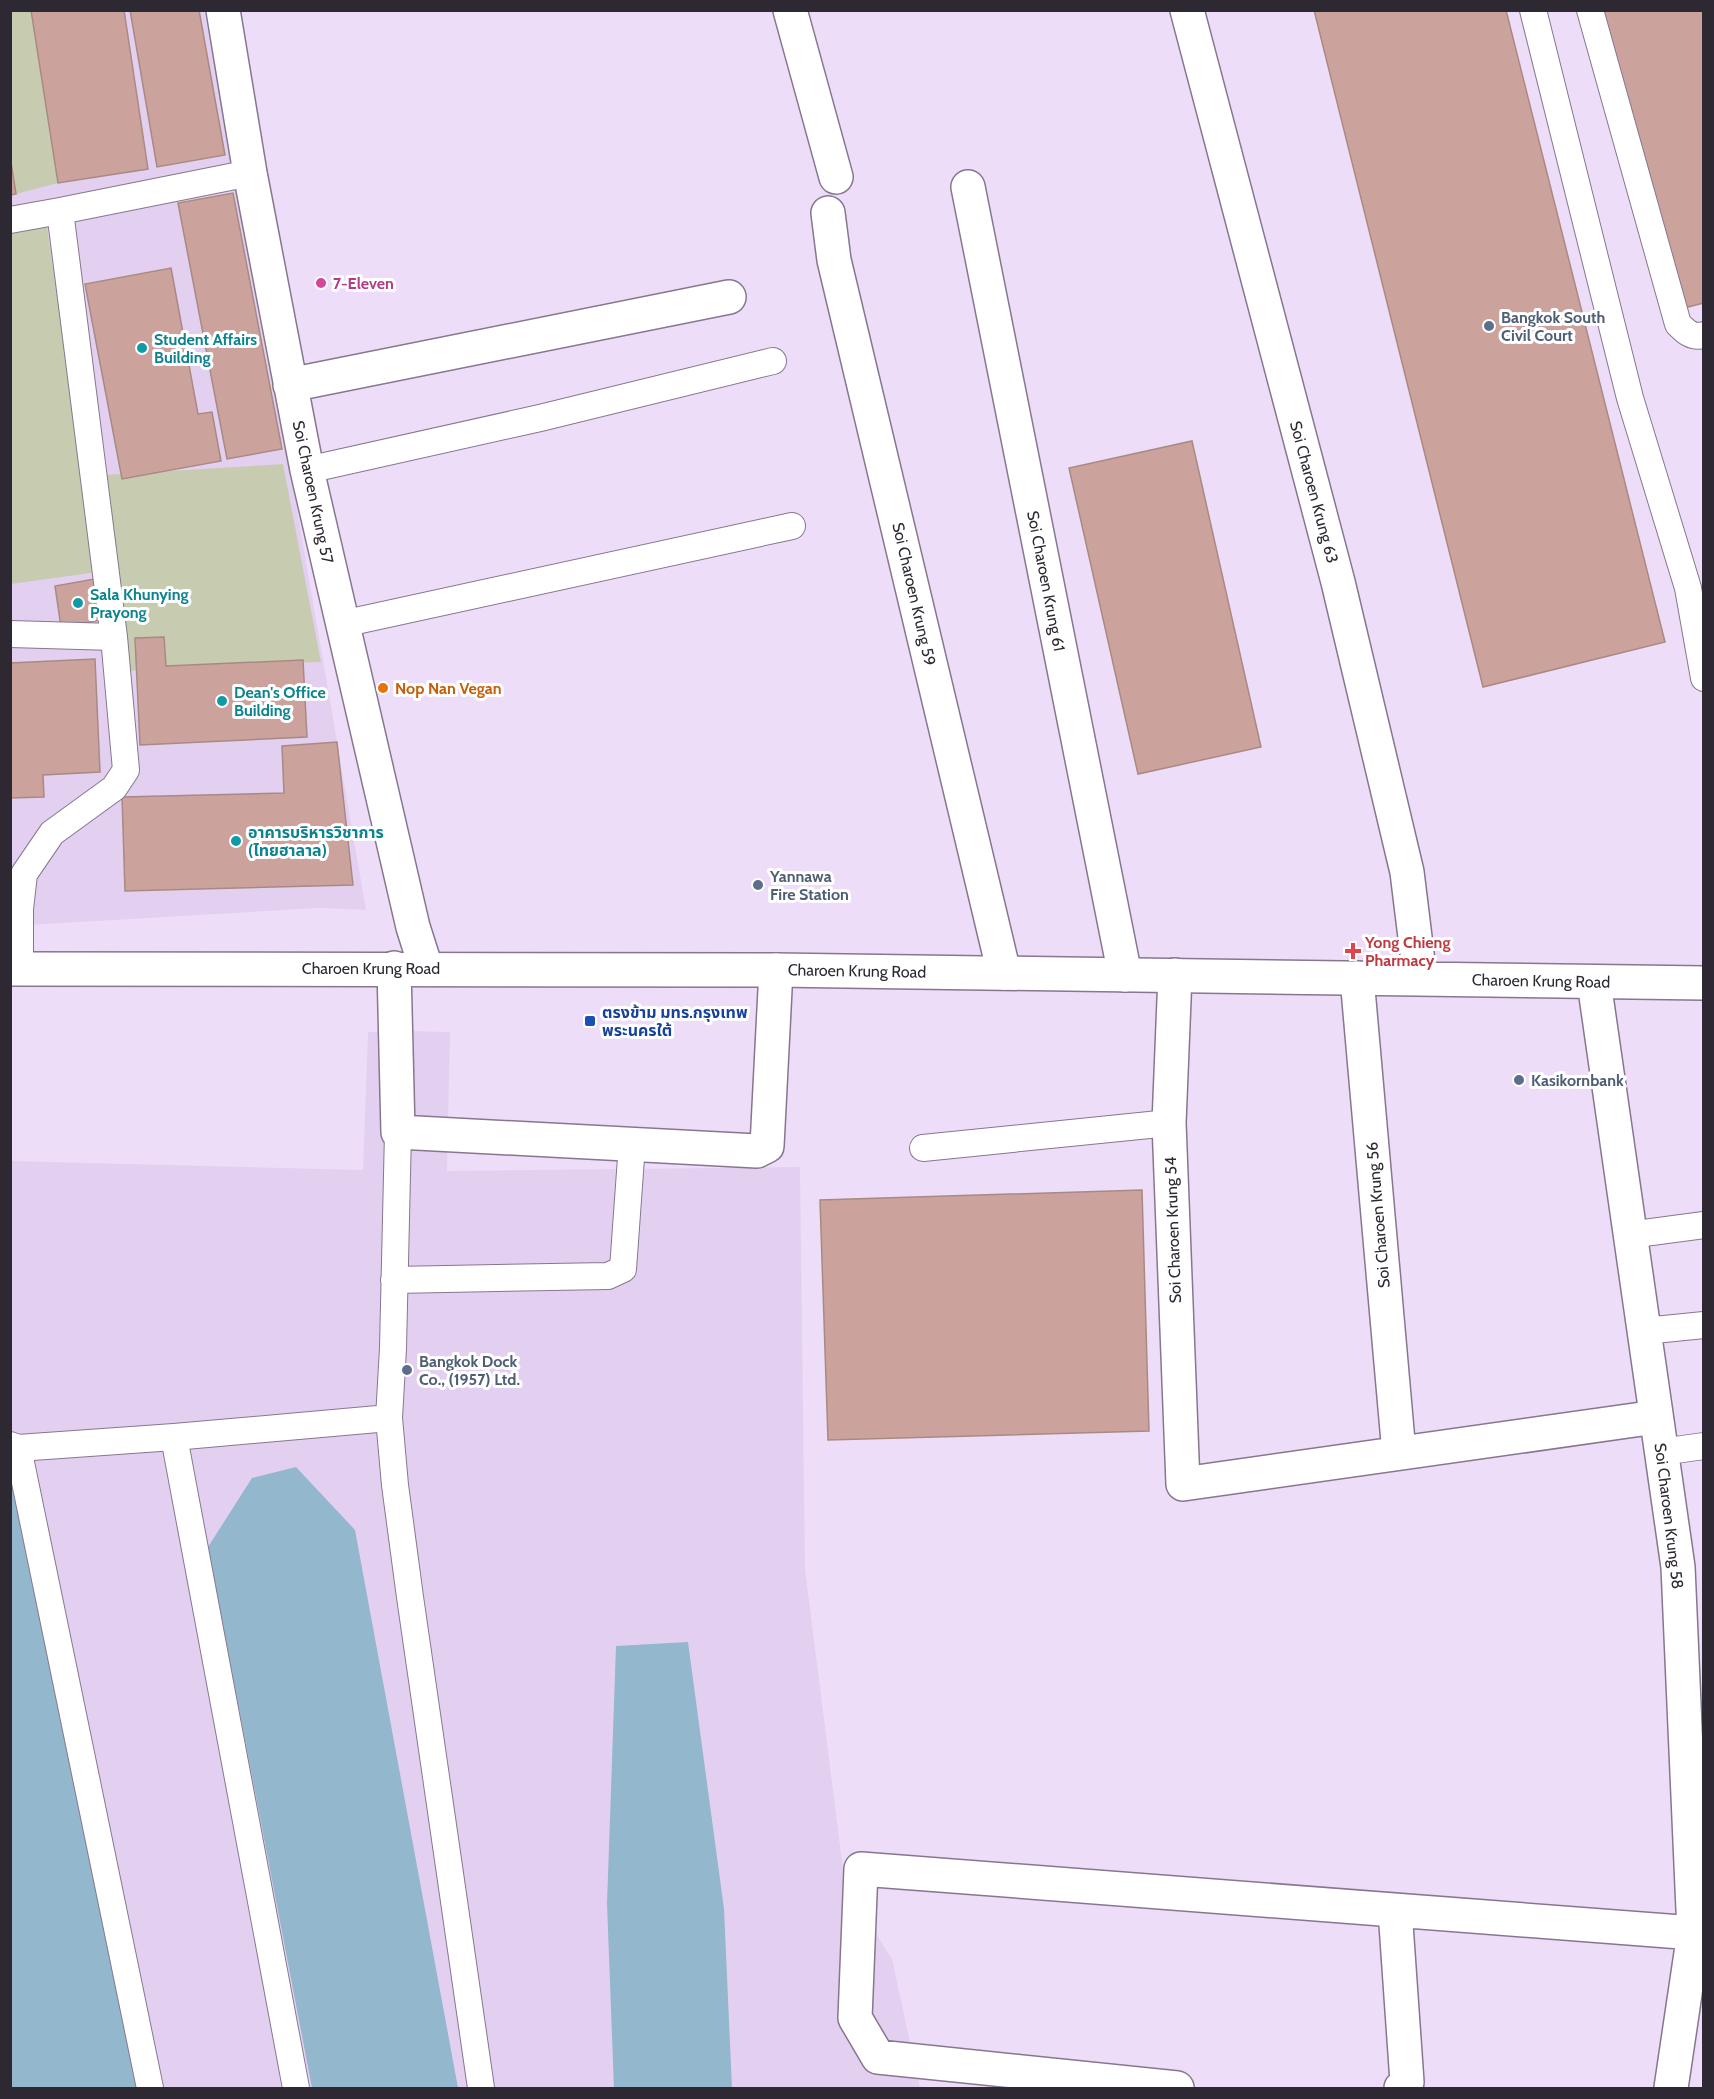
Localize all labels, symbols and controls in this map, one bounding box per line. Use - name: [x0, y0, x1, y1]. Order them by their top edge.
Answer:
- place label: 7-Eleven: [333, 274, 394, 293]
- marker: 7-Eleven: [314, 276, 328, 290]
- place label: Bangkok South Civil Court: [1501, 308, 1605, 345]
- marker: Bangkok South Civil Court: [1482, 319, 1496, 333]
- place label: Student Affairs Building: [154, 330, 257, 367]
- marker: Student Affairs Building: [135, 341, 149, 355]
- street label: Soi Charoen Krung 57: [289, 419, 337, 565]
- street label: Soi Charoen Krung 63: [1286, 419, 1342, 565]
- street label: Soi Charoen Krung 61: [1023, 509, 1069, 653]
- street label: Soi Charoen Krung 59: [888, 520, 940, 668]
- place label: Sala Khunying Prayong: [90, 585, 189, 622]
- marker: Sala Khunying Prayong: [71, 596, 85, 610]
- place label: Nop Nan Vegan: [395, 679, 502, 698]
- marker: Nop Nan Vegan: [376, 681, 390, 695]
- place label: Dean's Office Building: [234, 683, 326, 720]
- marker: Dean's Office Building: [215, 694, 229, 708]
- place label: อาคารบริหารวิชาการ (ไทยฮาลาล): [248, 823, 384, 860]
- marker: อาคารบริหารวิชาการ (ไทยฮาลาล): [229, 834, 243, 848]
- place label: Yannawa Fire Station: [769, 867, 849, 904]
- marker: Yannawa Fire Station: [751, 878, 765, 892]
- place label: Yong Chieng Pharmacy: [1364, 933, 1450, 970]
- marker: Yong Chieng Pharmacy: [1346, 944, 1360, 958]
- street label: Charoen Krung Road: [302, 959, 440, 978]
- street label: Charoen Krung Road: [788, 960, 926, 982]
- street label: Charoen Krung Road: [1472, 970, 1610, 992]
- place label: ตรงข้าม มทร.กรุงเทพ พระนครใต้: [602, 1003, 748, 1040]
- marker: ตรงข้าม มทร.กรุงเทพ พระนครใต้: [583, 1014, 597, 1028]
- place label: Kasikornbank: [1531, 1071, 1624, 1090]
- marker: Kasikornbank: [1512, 1073, 1526, 1087]
- street label: Soi Charoen Krung 56: [1362, 1141, 1394, 1289]
- street label: Soi Charoen Krung 54: [1161, 1156, 1185, 1304]
- place label: Bangkok Dock Co., (1957) Ltd.: [419, 1352, 520, 1389]
- marker: Bangkok Dock Co., (1957) Ltd.: [400, 1363, 414, 1377]
- street label: Soi Charoen Krung 58: [1651, 1442, 1687, 1590]

